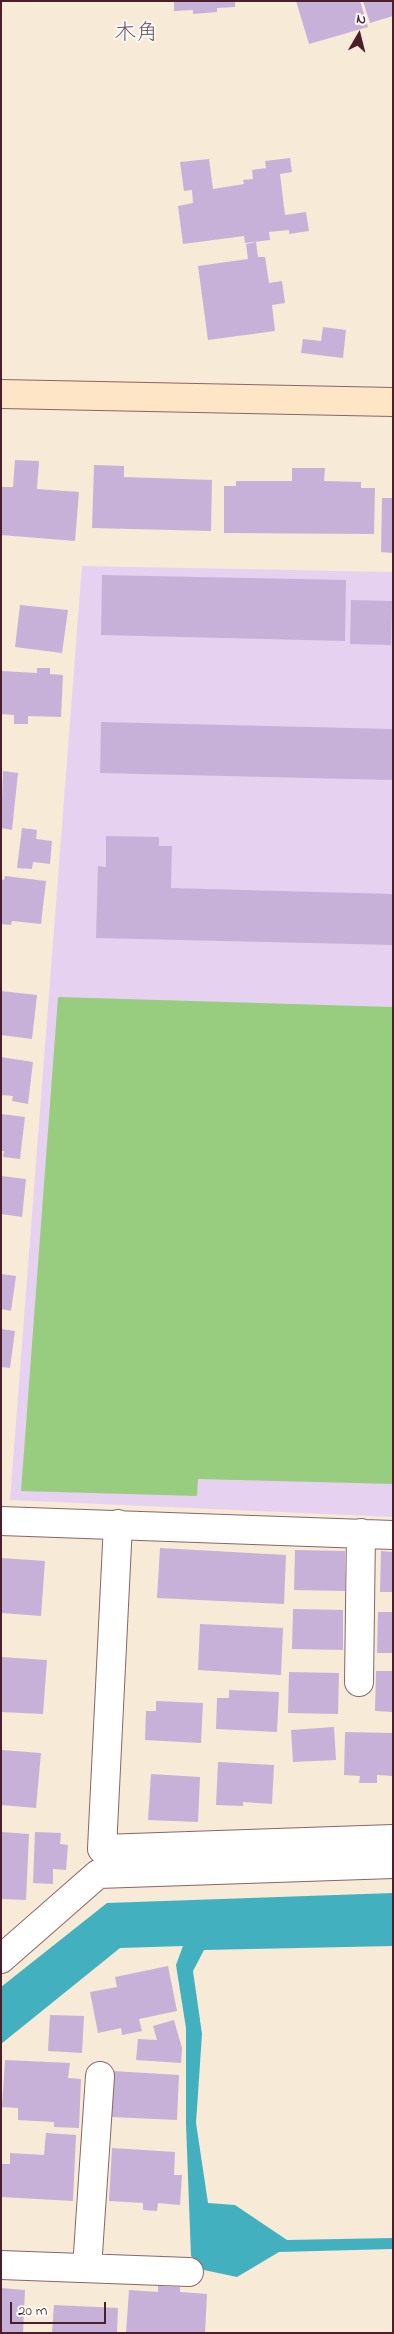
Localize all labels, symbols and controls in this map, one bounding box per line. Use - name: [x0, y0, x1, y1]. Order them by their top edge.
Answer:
- text: N: [355, 9, 367, 31]
- north arrow: [334, 10, 384, 60]
- district label: 木角: [114, 22, 158, 48]
- scale bar: [12, 2292, 109, 2324]
- text: 20 m: [18, 2300, 47, 2322]

